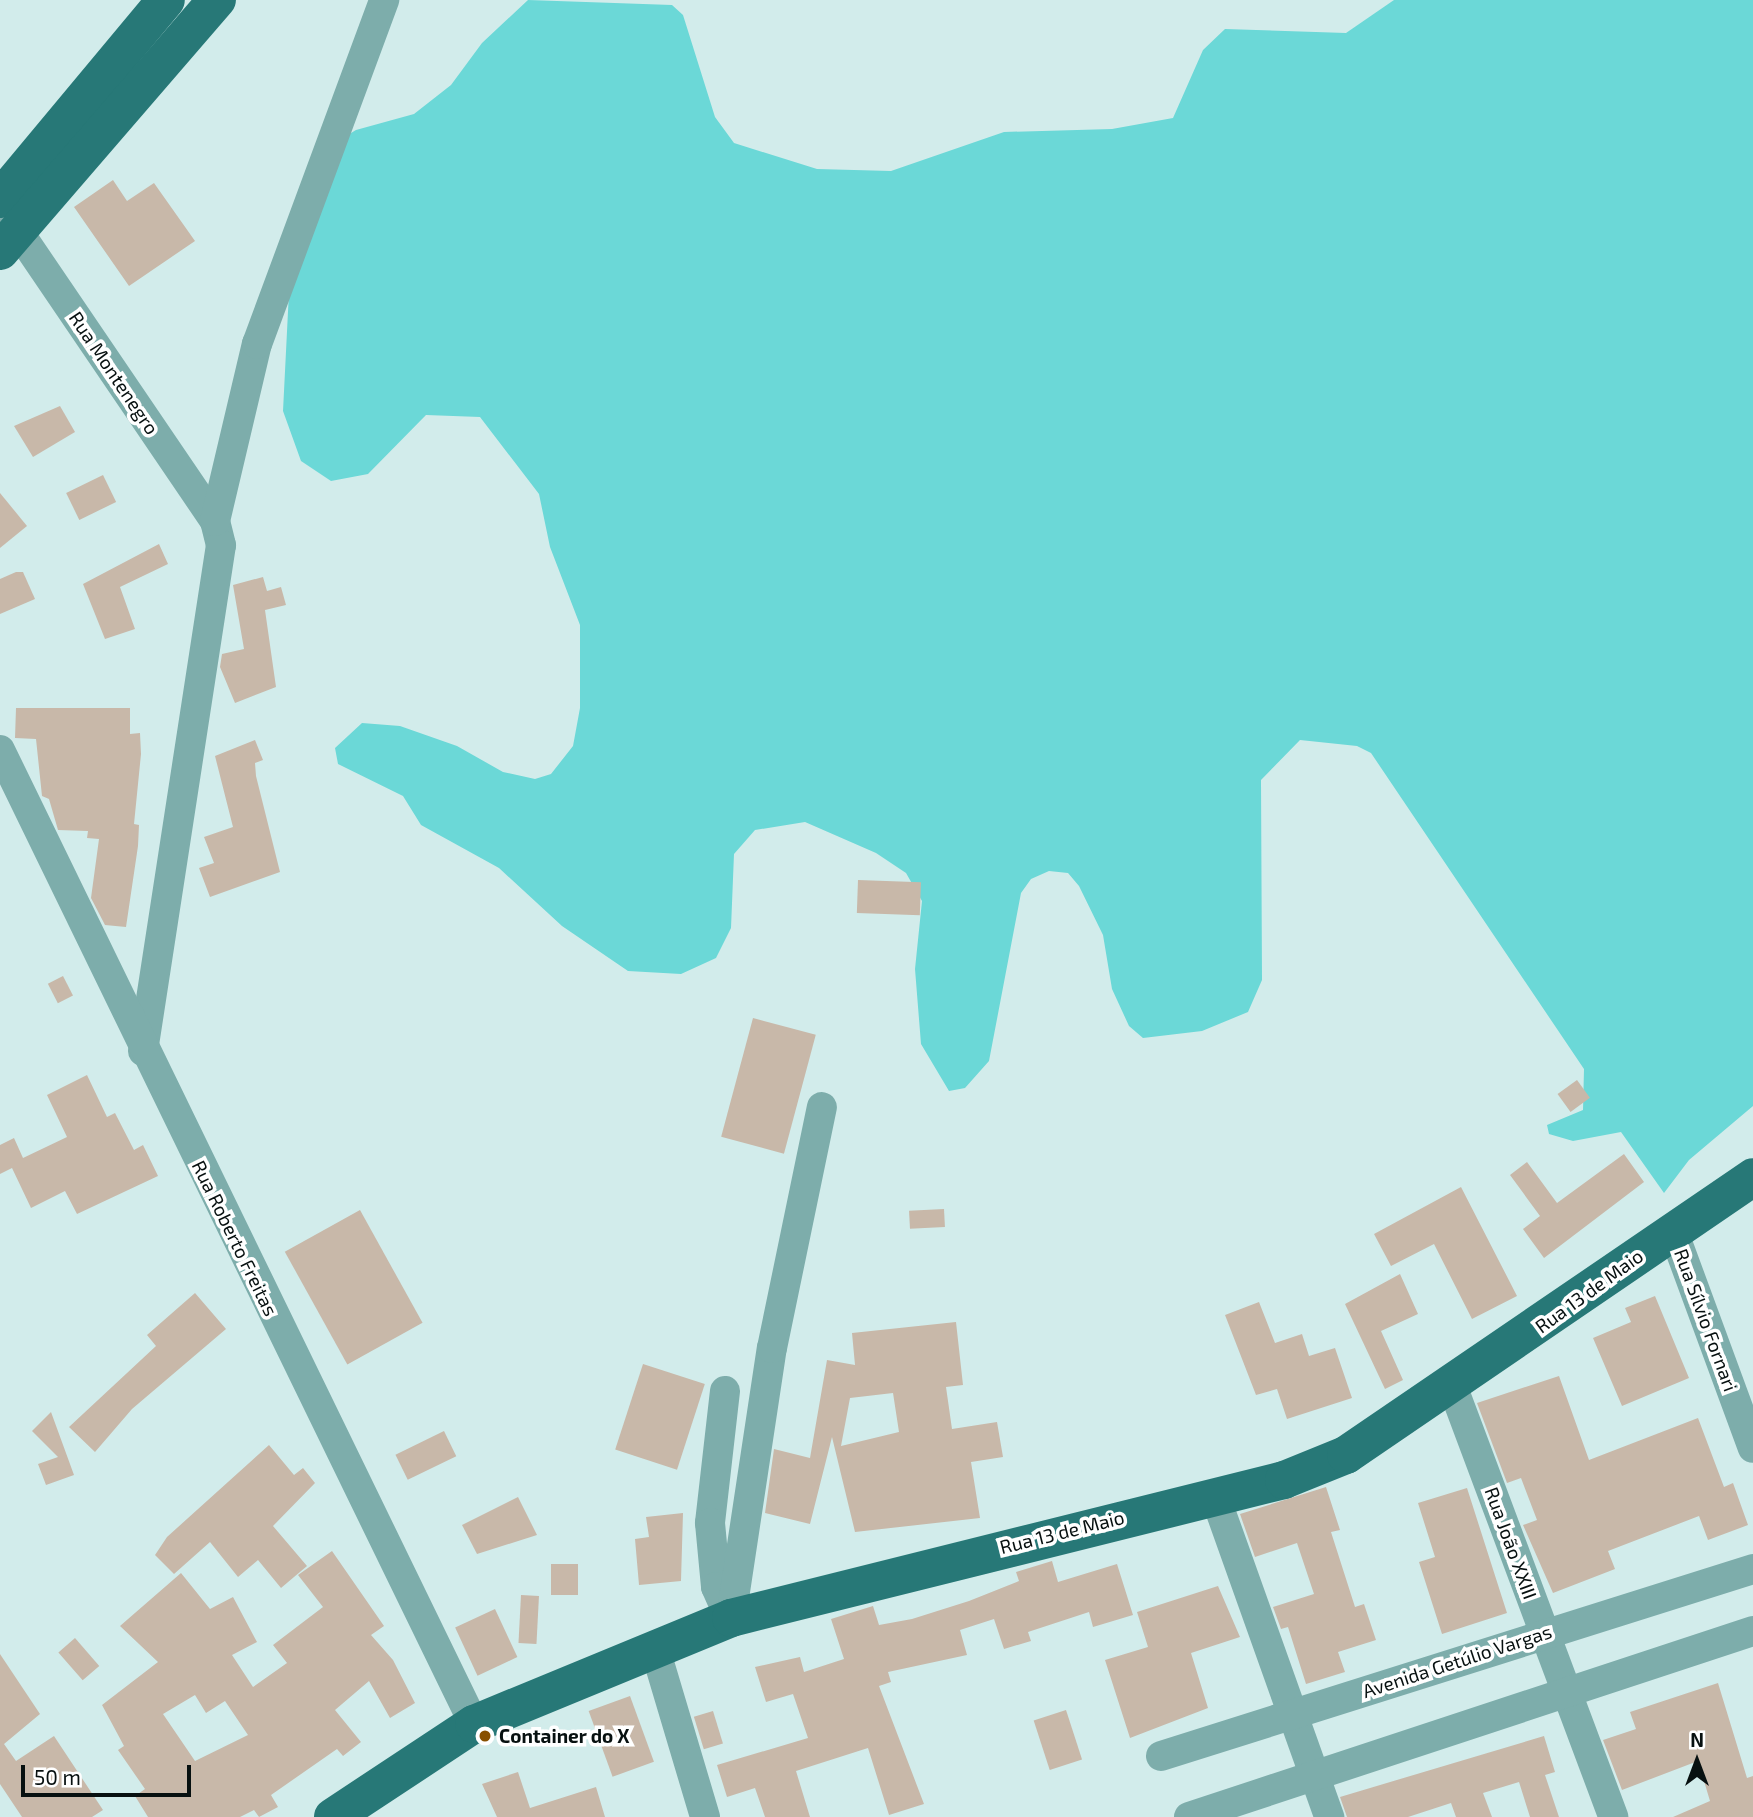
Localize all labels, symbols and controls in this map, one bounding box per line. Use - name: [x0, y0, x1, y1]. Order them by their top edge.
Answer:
- street label: Rua Montenegro: [65, 307, 163, 439]
- street label: Rua Roberto Freitas: [187, 1157, 283, 1319]
- street label: Rua 13 de Maio: [1531, 1244, 1647, 1338]
- street label: Rua Sílvio Fornari: [1670, 1246, 1742, 1394]
- street label: Rua João XXIII: [1480, 1484, 1542, 1602]
- street label: Rua 13 de Maio: [997, 1506, 1127, 1558]
- street label: Avenida Getúlio Vargas: [1359, 1620, 1555, 1702]
- place label: Container do X: [499, 1725, 630, 1747]
- north arrow: [1662, 1726, 1732, 1796]
- marker: Container do X: [477, 1728, 493, 1744]
- text: N: [1690, 1728, 1704, 1751]
- scale bar: [24, 1750, 194, 1794]
- text: 50 m: [34, 1764, 81, 1789]

